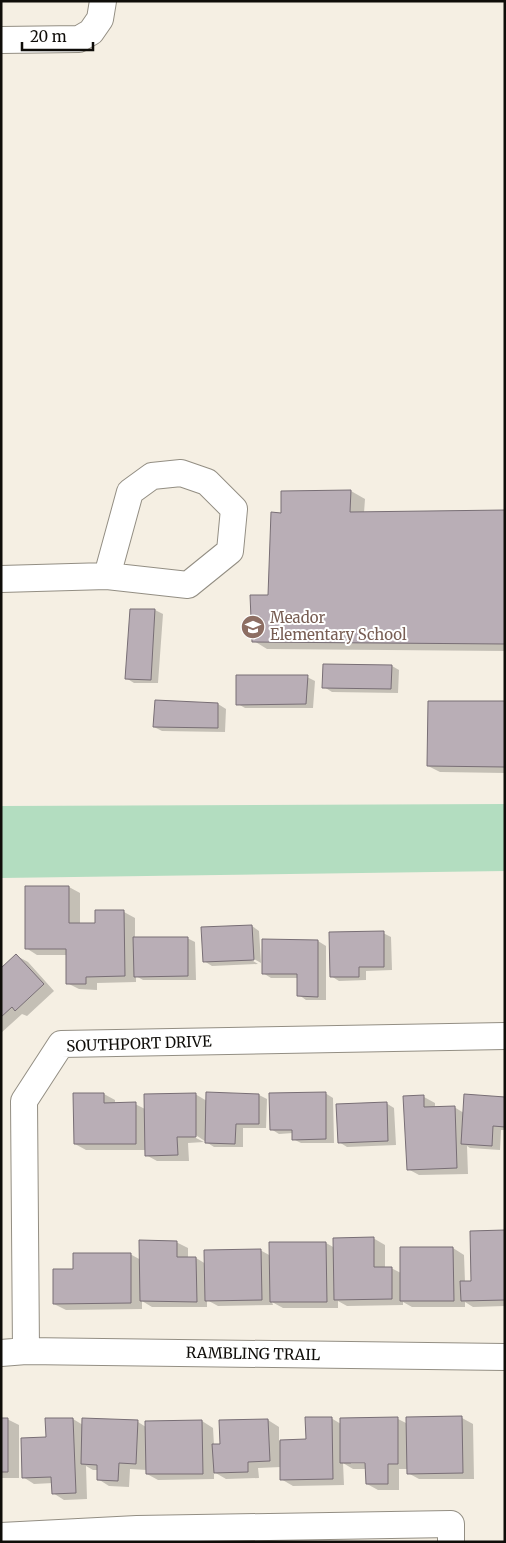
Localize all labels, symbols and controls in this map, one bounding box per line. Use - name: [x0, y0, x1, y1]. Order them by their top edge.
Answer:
- scale bar: [22, 20, 94, 52]
- text: 20 m: [30, 27, 67, 46]
- place label: Meador Elementary School: [270, 608, 407, 644]
- school or university icon: Meador Elementary School: [240, 614, 266, 640]
- street label: SOUTHPORT DRIVE: [66, 1031, 212, 1056]
- street label: RAMBLING TRAIL: [186, 1343, 321, 1364]

